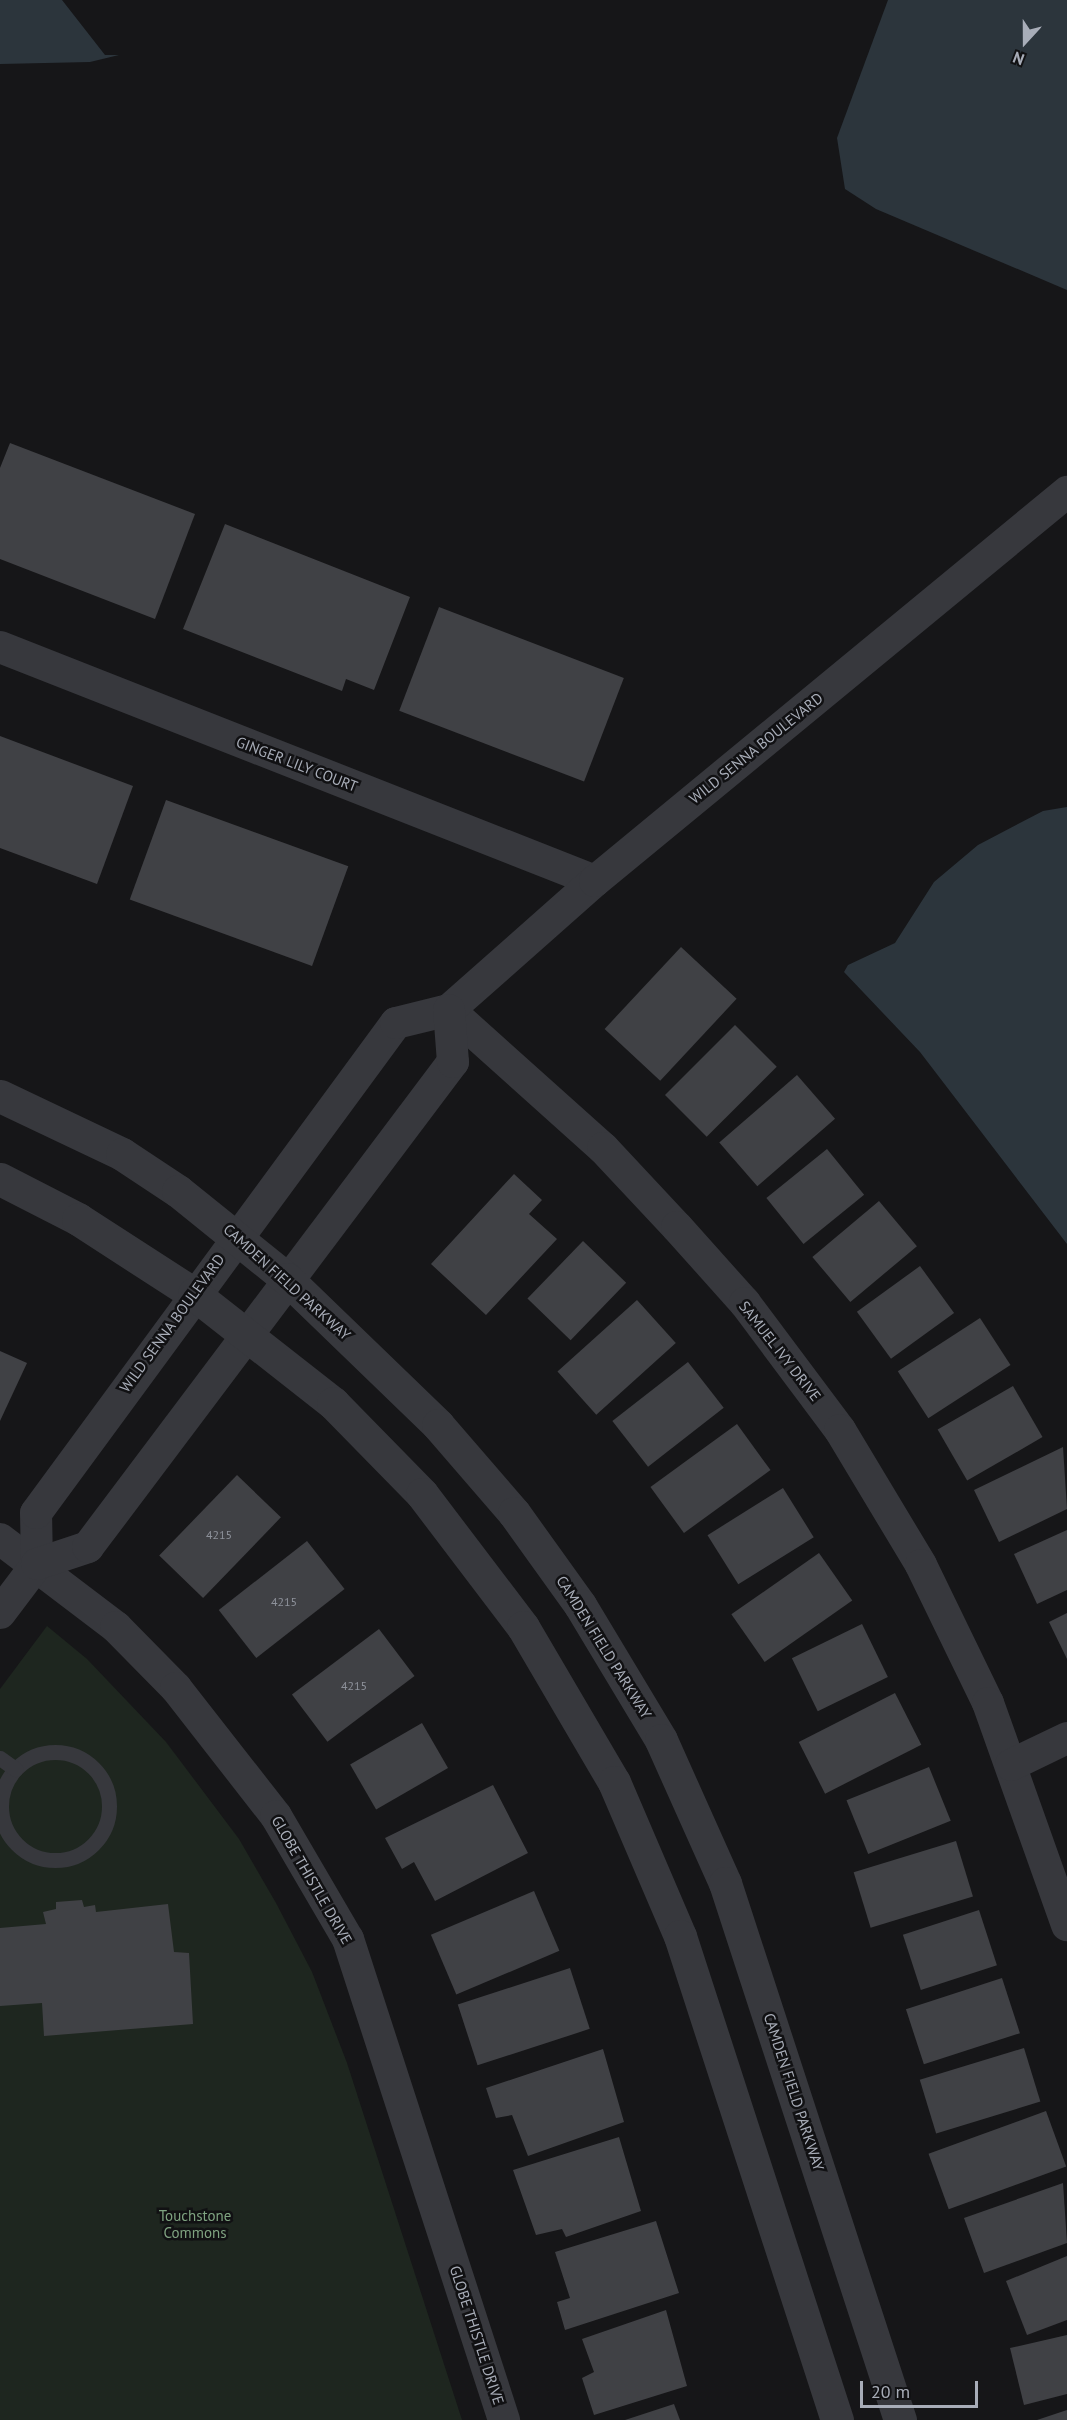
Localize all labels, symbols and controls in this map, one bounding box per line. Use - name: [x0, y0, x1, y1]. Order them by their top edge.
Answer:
- north arrow: [995, 12, 1055, 72]
- text: N: [1010, 48, 1027, 70]
- street label: WILD SENNA BOULEVARD: [685, 688, 827, 808]
- street label: GINGER LILY COURT: [234, 732, 360, 796]
- street label: CAMDEN FIELD PARKWAY: [220, 1220, 354, 1344]
- street label: WILD SENNA BOULEVARD: [116, 1250, 228, 1396]
- street label: SAMUEL IVY DRIVE: [735, 1297, 825, 1405]
- house number: 4215: [206, 1528, 232, 1542]
- street label: CAMDEN FIELD PARKWAY: [553, 1572, 655, 1722]
- house number: 4215: [271, 1595, 297, 1609]
- house number: 4215: [341, 1679, 367, 1693]
- street label: GLOBE THISTLE DRIVE: [268, 1812, 356, 1948]
- street label: CAMDEN FIELD PARKWAY: [760, 2011, 828, 2173]
- park label: Touchstone Commons: [159, 2206, 231, 2241]
- street label: GLOBE THISTLE DRIVE: [446, 2263, 508, 2407]
- scale bar: [863, 2369, 982, 2407]
- text: 20 m: [871, 2380, 910, 2403]

